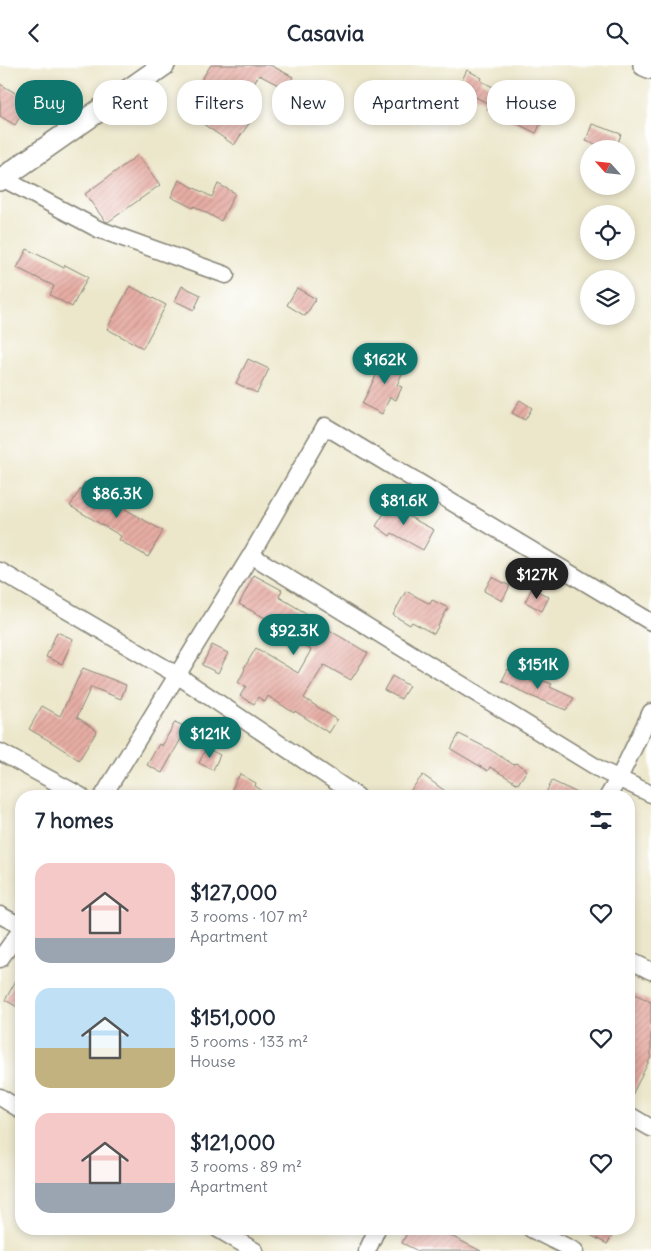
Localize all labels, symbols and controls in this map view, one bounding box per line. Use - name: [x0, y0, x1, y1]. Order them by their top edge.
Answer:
- icon: back: [20, 19, 48, 47]
- text: Casavia: [287, 19, 364, 47]
- icon: search: [603, 19, 631, 47]
- chip: Buy: [15, 80, 83, 125]
- chip: Rent: [93, 80, 167, 125]
- chip: Filters: [177, 80, 262, 125]
- chip: New: [272, 80, 344, 125]
- chip: Apartment: [354, 80, 477, 125]
- chip: House: [487, 80, 575, 125]
- north arrow: [580, 140, 635, 195]
- map controls: [580, 140, 635, 325]
- button: locate: [580, 205, 635, 260]
- button: layers: [580, 270, 635, 325]
- pin: $162K: [350, 343, 420, 385]
- text: $162K: [364, 349, 406, 369]
- pin: $86.3K: [76, 477, 158, 519]
- text: $86.3K: [92, 483, 142, 503]
- pin: $81.6K: [363, 483, 445, 526]
- text: $81.6K: [381, 490, 427, 510]
- pin: $127K: [502, 557, 572, 600]
- text: $127K: [516, 564, 558, 584]
- pin: $92.3K: [253, 613, 335, 656]
- text: $92.3K: [269, 620, 319, 640]
- pin: $151K: [503, 647, 573, 690]
- text: $151K: [518, 654, 558, 674]
- pin: $121K: [175, 717, 245, 759]
- text: $121K: [190, 723, 230, 743]
- icon: filters: [587, 806, 615, 834]
- text: 7 homes: [35, 807, 114, 834]
- text: $127,000: [190, 879, 277, 906]
- icon: home: [75, 883, 135, 943]
- icon: heart: [587, 899, 615, 927]
- text: 3 rooms · 107 m²: [190, 906, 308, 926]
- text: Apartment: [190, 926, 268, 946]
- text: $151,000: [190, 1004, 276, 1031]
- icon: home: [75, 1008, 135, 1068]
- icon: heart: [587, 1024, 615, 1052]
- text: 5 rooms · 133 m²: [190, 1031, 308, 1051]
- text: House: [190, 1051, 236, 1071]
- text: $121,000: [190, 1129, 275, 1156]
- icon: home: [75, 1133, 135, 1193]
- icon: heart: [587, 1149, 615, 1177]
- text: 3 rooms · 89 m²: [190, 1156, 302, 1176]
- text: Apartment: [190, 1176, 268, 1196]

